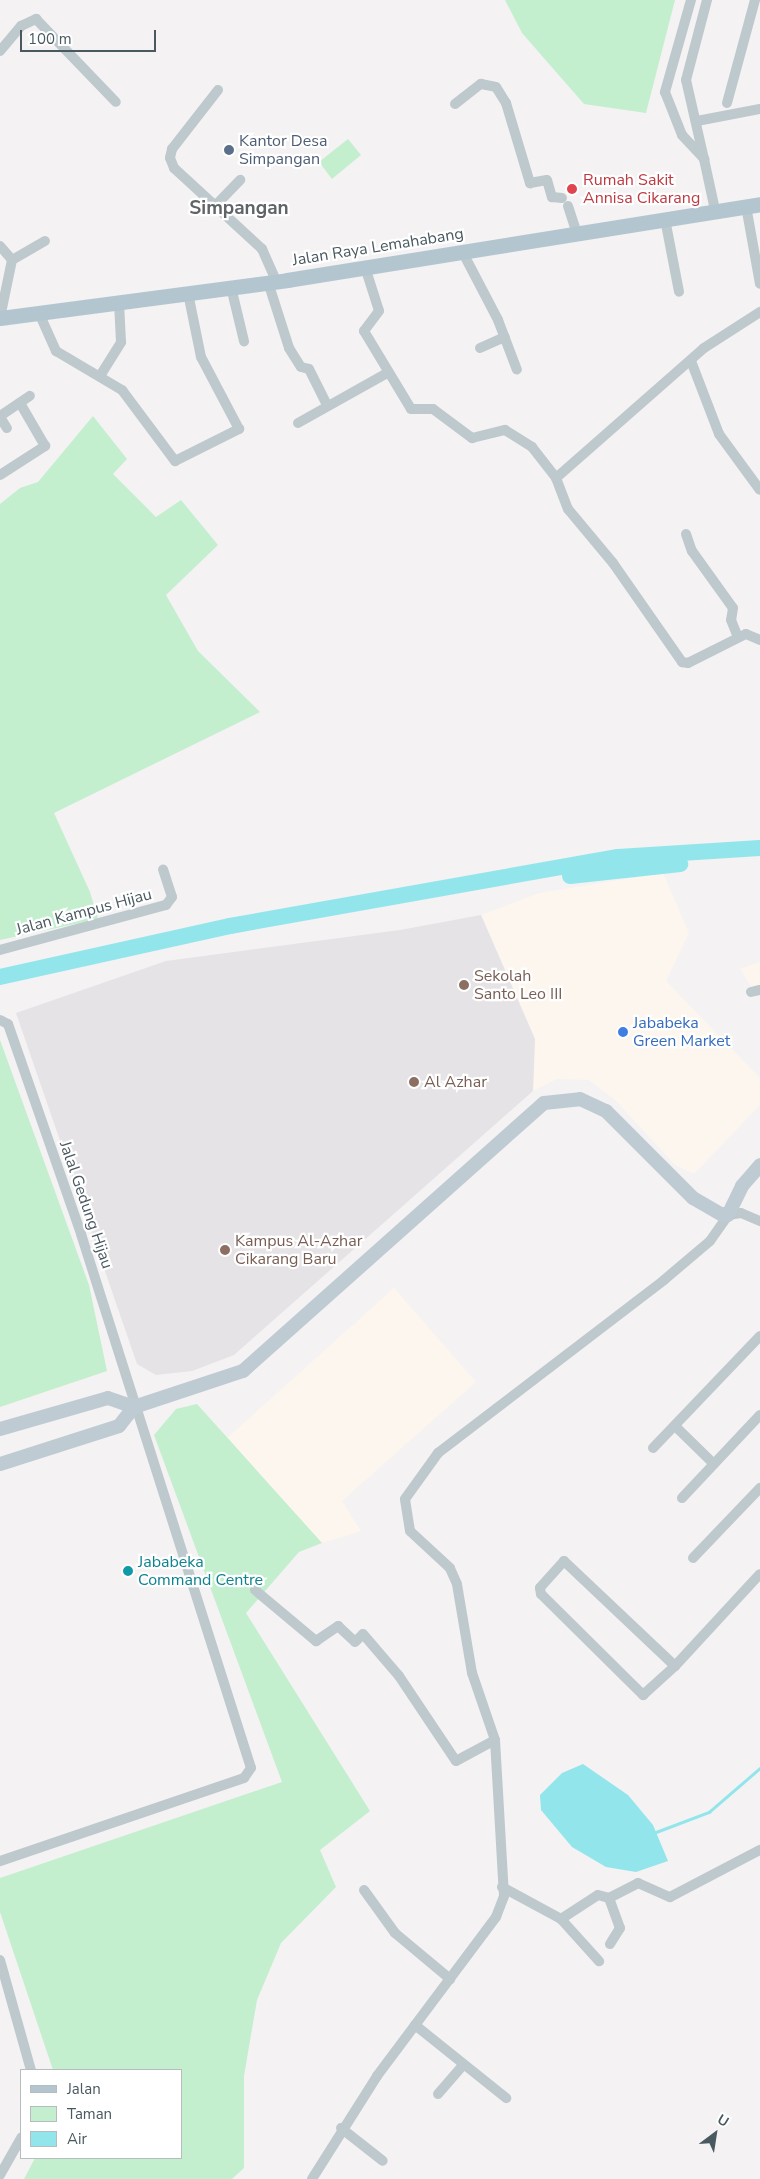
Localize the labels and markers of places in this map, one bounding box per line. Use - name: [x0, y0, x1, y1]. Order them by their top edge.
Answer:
- place label: Kantor Desa Simpangan: [239, 131, 327, 169]
- marker: Kantor Desa Simpangan: [223, 144, 235, 156]
- place label: Rumah Sakit Annisa Cikarang: [583, 170, 700, 208]
- marker: Rumah Sakit Annisa Cikarang: [565, 182, 579, 196]
- place label: Sekolah Santo Leo III: [474, 966, 562, 1004]
- marker: Sekolah Santo Leo III: [458, 979, 470, 991]
- place label: Jababeka Green Market: [633, 1013, 730, 1051]
- marker: Jababeka Green Market: [617, 1026, 629, 1038]
- place label: Al Azhar: [424, 1072, 487, 1092]
- marker: Al Azhar: [408, 1076, 420, 1088]
- place label: Kampus Al-Azhar Cikarang Baru: [235, 1231, 362, 1269]
- marker: Kampus Al-Azhar Cikarang Baru: [219, 1244, 231, 1256]
- place label: Jababeka Command Centre: [138, 1552, 263, 1590]
- marker: Jababeka Command Centre: [122, 1565, 134, 1577]

